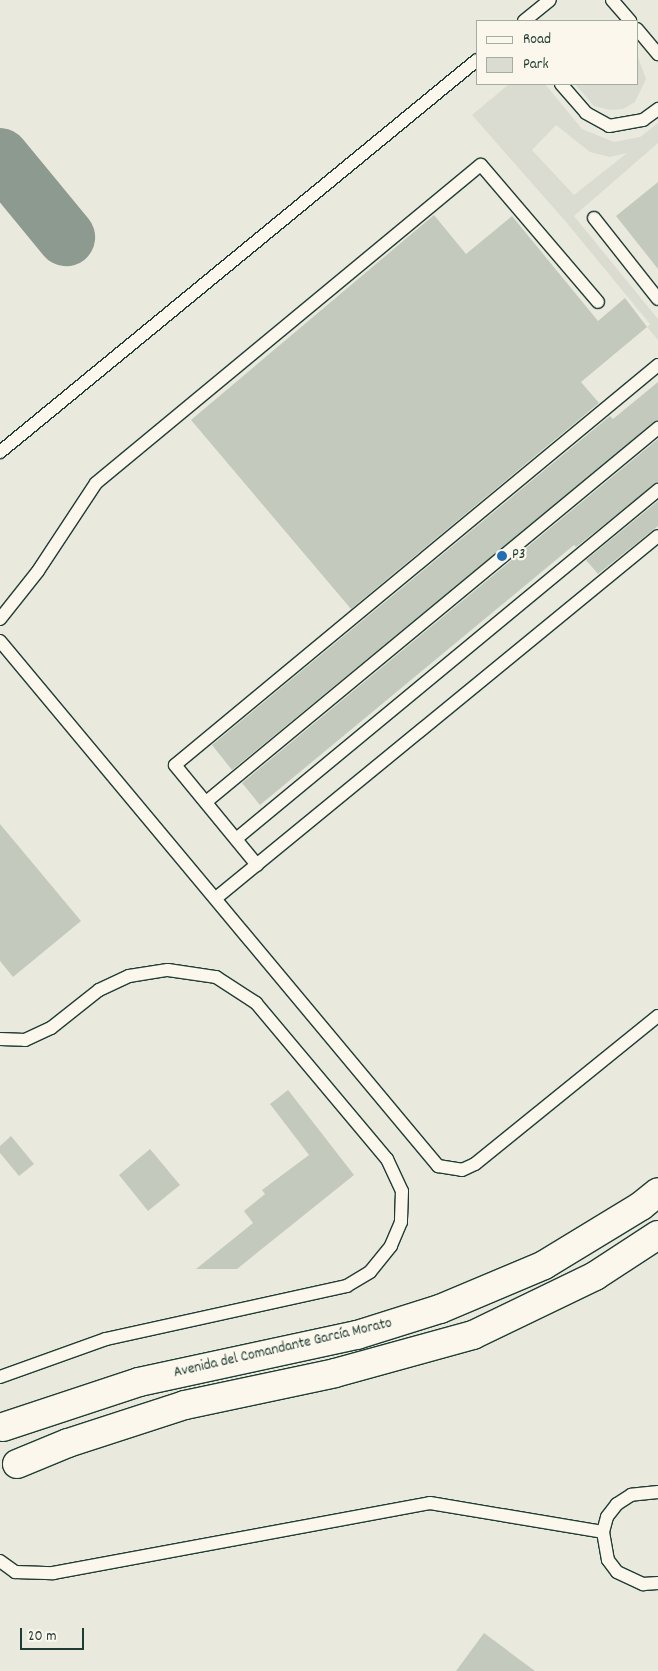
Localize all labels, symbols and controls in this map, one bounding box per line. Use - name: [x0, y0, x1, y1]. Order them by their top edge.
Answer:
- legend: [476, 20, 638, 85]
- text: Road: [523, 29, 551, 51]
- text: Park: [523, 54, 549, 76]
- place label: P3: [512, 547, 525, 565]
- marker: P3: [496, 550, 508, 562]
- street label: Avenida del Comandante García Morato: [172, 1315, 394, 1383]
- scale bar: [22, 1618, 86, 1650]
- text: 20 m: [28, 1626, 56, 1648]

